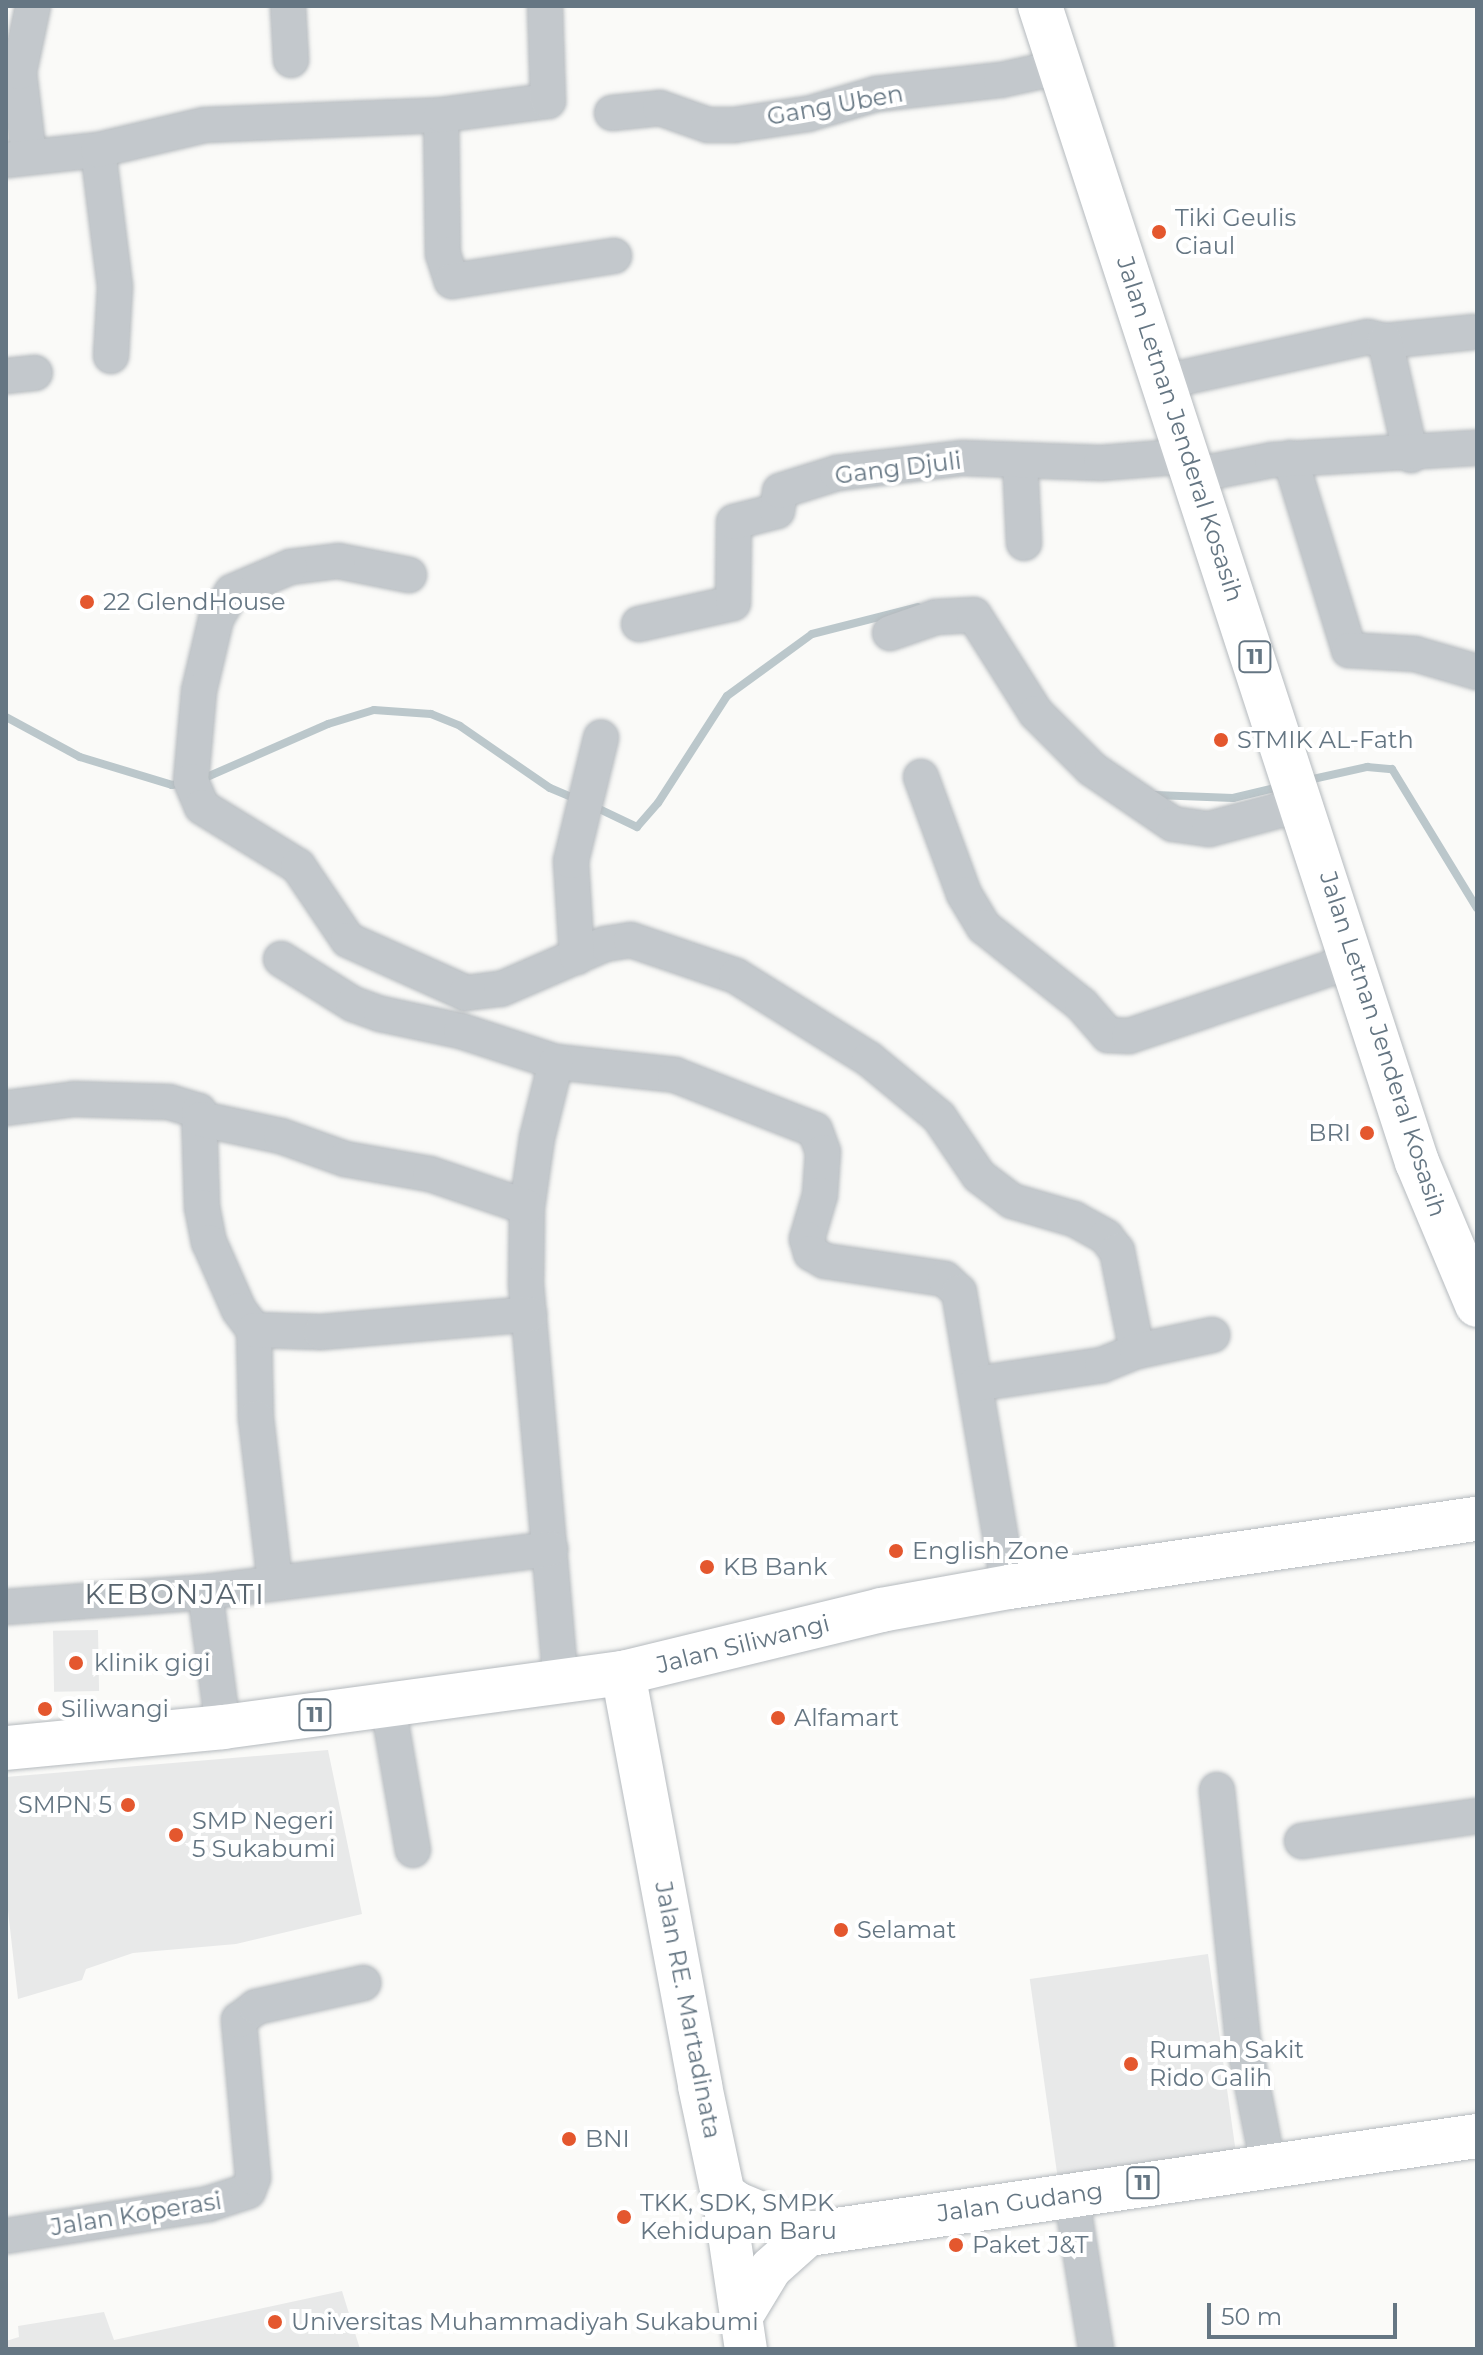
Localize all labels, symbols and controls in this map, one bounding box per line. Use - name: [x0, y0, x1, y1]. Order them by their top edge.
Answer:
- street label: Gang Uben: [765, 79, 905, 131]
- place label: Tiki Geulis Ciaul: [1175, 204, 1296, 260]
- marker: Tiki Geulis Ciaul: [1150, 223, 1168, 241]
- street label: Jalan Letnan Jenderal Kosasih: [1110, 253, 1250, 605]
- street label: Gang Djuli: [833, 446, 963, 490]
- place label: 22 GlendHouse: [103, 588, 285, 616]
- marker: 22 GlendHouse: [78, 593, 96, 611]
- road number: 11: [1237, 639, 1273, 675]
- place label: STMIK AL-Fath: [1237, 726, 1414, 754]
- marker: STMIK AL-Fath: [1212, 731, 1230, 749]
- street label: Jalan Letnan Jenderal Kosasih: [1313, 868, 1453, 1220]
- place label: BRI: [1308, 1119, 1351, 1147]
- marker: BRI: [1358, 1124, 1376, 1142]
- place label: English Zone: [912, 1537, 1069, 1565]
- marker: English Zone: [887, 1542, 905, 1560]
- place label: KB Bank: [723, 1553, 827, 1581]
- marker: KB Bank: [698, 1558, 716, 1576]
- district label: KEBONJATI: [84, 1577, 266, 1611]
- street label: Jalan Siliwangi: [653, 1609, 833, 1679]
- place label: klinik gigi: [94, 1649, 210, 1677]
- marker: klinik gigi: [65, 1652, 87, 1674]
- place label: Siliwangi: [61, 1695, 169, 1723]
- road number: 11: [297, 1697, 333, 1733]
- marker: Siliwangi: [36, 1700, 54, 1718]
- place label: Alfamart: [794, 1704, 899, 1732]
- marker: Alfamart: [769, 1709, 787, 1727]
- place label: SMPN 5: [18, 1791, 112, 1819]
- marker: SMPN 5: [119, 1796, 137, 1814]
- place label: SMP Negeri 5 Sukabumi: [192, 1807, 335, 1863]
- marker: SMP Negeri 5 Sukabumi: [167, 1826, 185, 1844]
- street label: Jalan RE. Martadinata: [649, 1879, 727, 2141]
- place label: Selamat: [857, 1916, 956, 1944]
- marker: Selamat: [832, 1921, 850, 1939]
- place label: Rumah Sakit Rido Galih: [1149, 2036, 1304, 2092]
- marker: Rumah Sakit Rido Galih: [1120, 2053, 1142, 2075]
- place label: BNI: [585, 2125, 630, 2153]
- marker: BNI: [560, 2130, 578, 2148]
- road number: 11: [1125, 2165, 1161, 2201]
- street label: Jalan Gudang: [935, 2176, 1105, 2228]
- street label: Jalan Koperasi: [49, 2186, 223, 2242]
- place label: TKK, SDK, SMPK Kehidupan Baru: [640, 2189, 837, 2245]
- marker: TKK, SDK, SMPK Kehidupan Baru: [615, 2208, 633, 2226]
- place label: Paket J&T: [972, 2231, 1089, 2259]
- marker: Paket J&T: [947, 2236, 965, 2254]
- scale bar: [1211, 2287, 1401, 2337]
- text: 50 m: [1221, 2302, 1282, 2331]
- place label: Universitas Muhammadiyah Sukabumi: [291, 2308, 759, 2336]
- marker: Universitas Muhammadiyah Sukabumi: [266, 2313, 284, 2331]

